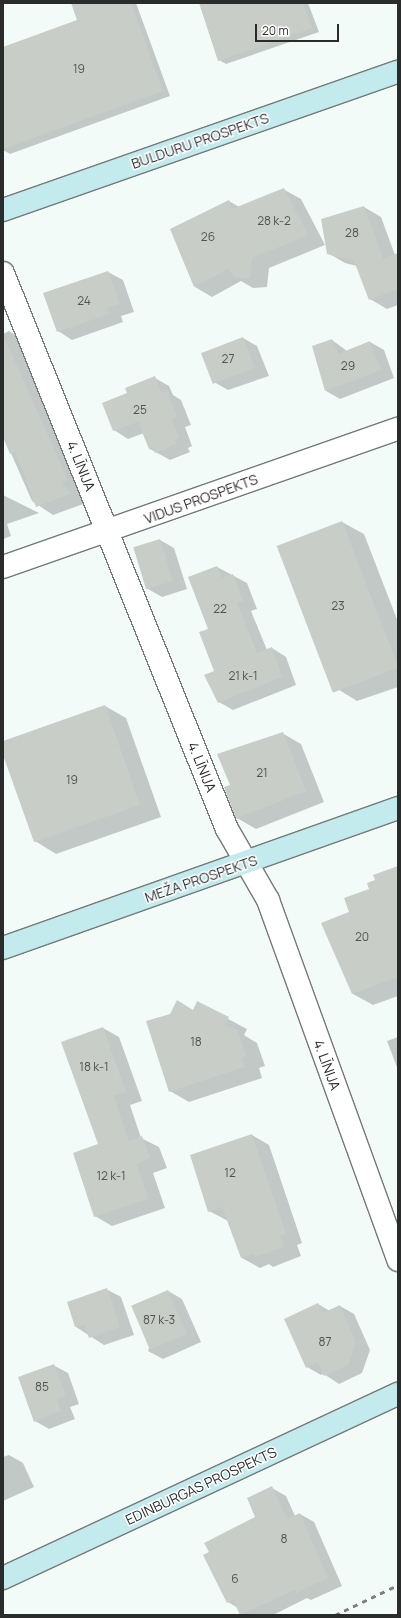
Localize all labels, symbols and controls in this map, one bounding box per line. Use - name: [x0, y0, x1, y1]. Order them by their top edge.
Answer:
- scale bar: [257, 16, 341, 42]
- text: 20 m: [262, 22, 289, 39]
- house number: 19: [73, 62, 85, 76]
- street label: BULDURU PROSPEKTS: [129, 110, 271, 172]
- house number: 28 k-2: [257, 214, 291, 228]
- house number: 28: [345, 226, 359, 240]
- house number: 26: [201, 230, 215, 244]
- house number: 24: [77, 294, 91, 308]
- house number: 27: [222, 352, 234, 366]
- house number: 29: [341, 359, 355, 373]
- house number: 25: [133, 403, 147, 417]
- street label: 4. LĪNIJA: [63, 438, 99, 494]
- street label: VIDUS PROSPEKTS: [142, 471, 260, 527]
- house number: 23: [331, 599, 345, 613]
- house number: 22: [213, 602, 227, 616]
- house number: 21 k-1: [228, 669, 258, 683]
- street label: 4. LĪNIJA: [184, 739, 220, 795]
- house number: 21: [256, 766, 268, 780]
- house number: 19: [66, 773, 78, 787]
- street label: MEŽA PROSPEKTS: [143, 852, 259, 906]
- house number: 20: [355, 930, 369, 944]
- house number: 18: [190, 1035, 202, 1049]
- street label: 4. LĪNIJA: [310, 1037, 344, 1093]
- house number: 18 k-1: [79, 1060, 109, 1074]
- house number: 12: [224, 1166, 236, 1180]
- house number: 12 k-1: [96, 1169, 126, 1183]
- house number: 87 k-3: [143, 1313, 175, 1327]
- house number: 87: [319, 1335, 331, 1349]
- house number: 85: [35, 1380, 49, 1394]
- street label: EDINBURGAS PROSPEKTS: [123, 1444, 279, 1528]
- house number: 8: [281, 1532, 287, 1546]
- house number: 6: [231, 1572, 239, 1586]

